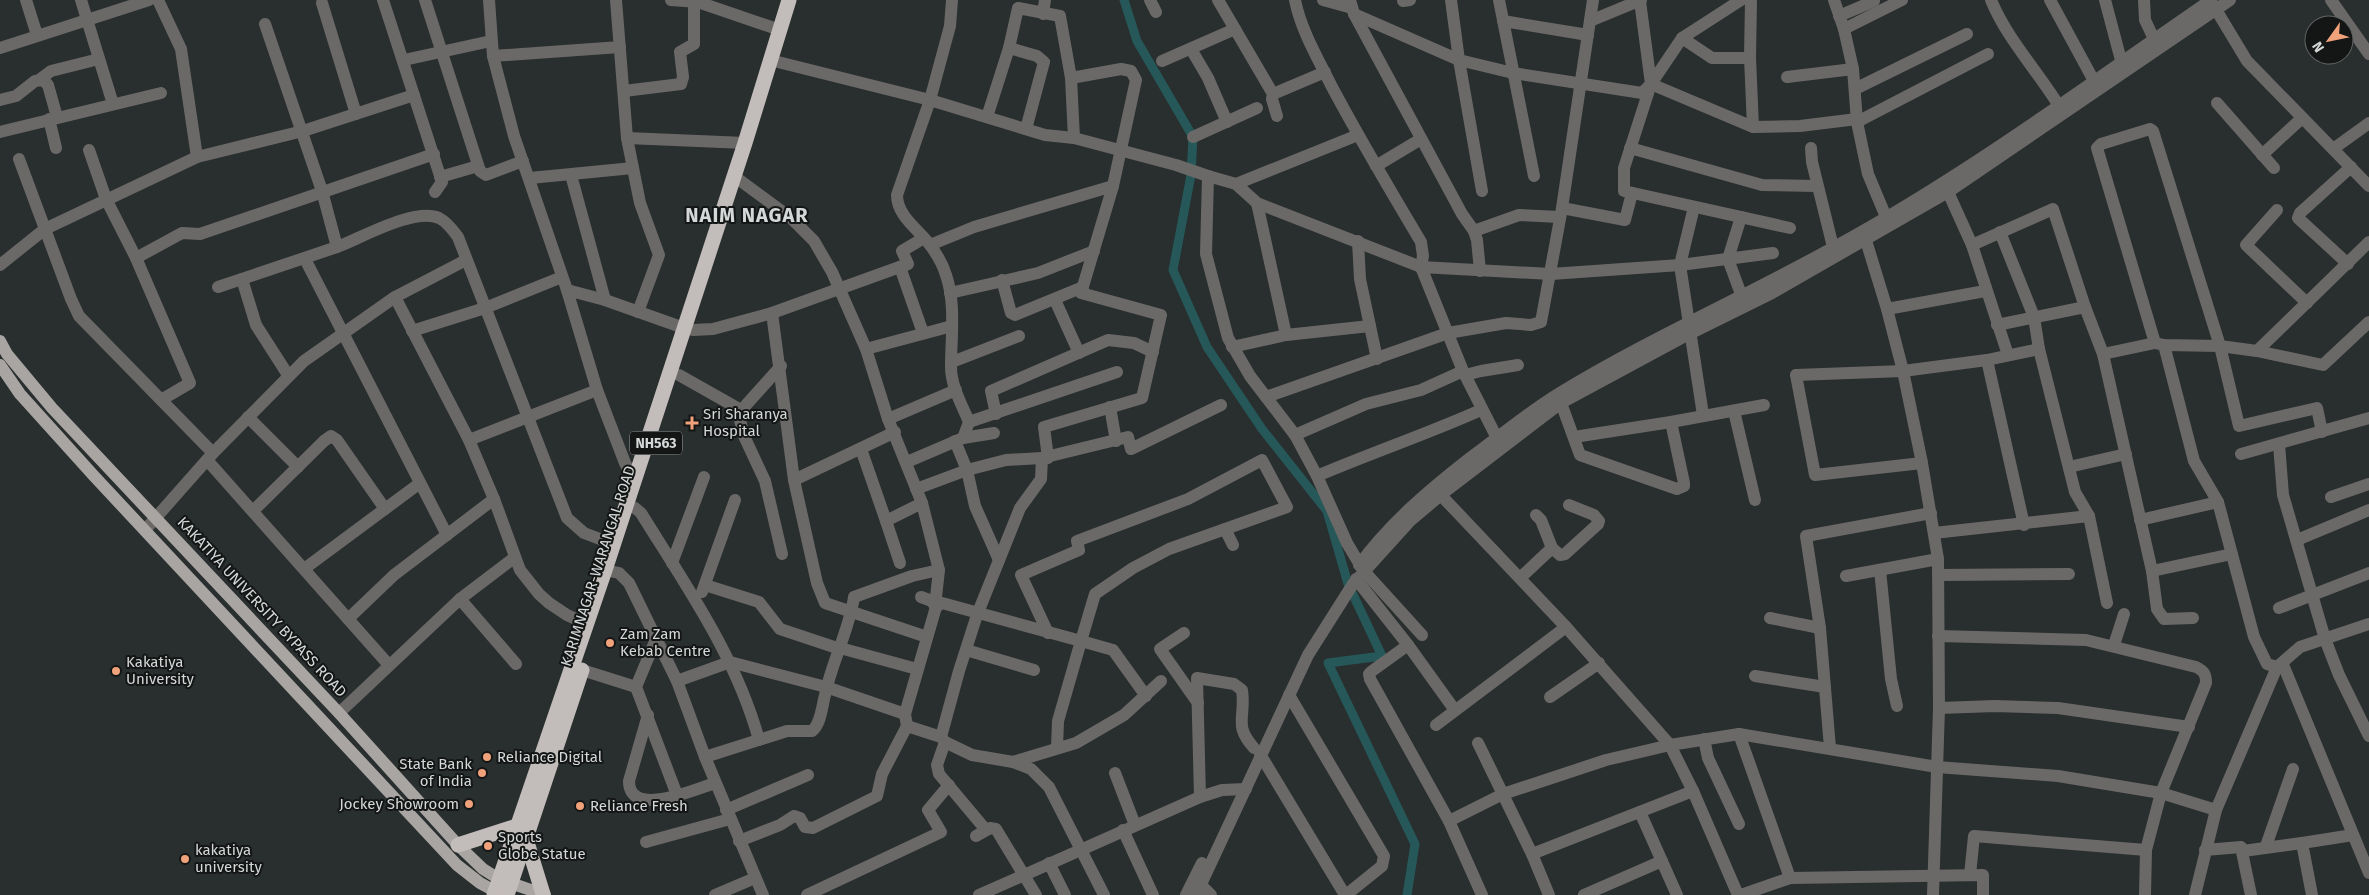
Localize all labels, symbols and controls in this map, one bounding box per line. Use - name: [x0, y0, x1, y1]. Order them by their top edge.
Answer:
- north arrow: [2304, 15, 2354, 65]
- text: N: [2309, 38, 2328, 55]
- district label: NAIM NAGAR: [685, 203, 809, 227]
- place label: Sri Sharanya Hospital: [703, 405, 788, 440]
- marker: Sri Sharanya Hospital: [685, 416, 699, 430]
- road number: NH563: [630, 432, 682, 454]
- street label: KARIMNAGAR-WARANGAL ROAD: [557, 463, 639, 669]
- street label: KAKATIYA UNIVERSITY BYPASS ROAD: [174, 513, 350, 701]
- place label: Zam Zam Kebab Centre: [620, 625, 711, 660]
- marker: Zam Zam Kebab Centre: [604, 637, 616, 649]
- place label: Kakatiya University: [126, 653, 195, 688]
- marker: Kakatiya University: [110, 665, 122, 677]
- place label: Reliance Digital: [497, 748, 603, 766]
- marker: Reliance Digital: [481, 751, 493, 763]
- place label: State Bank of India: [399, 755, 472, 790]
- marker: State Bank of India: [476, 767, 488, 779]
- place label: Jockey Showroom: [339, 795, 459, 813]
- place label: Reliance Fresh: [590, 797, 688, 815]
- marker: Jockey Showroom: [463, 798, 475, 810]
- marker: Reliance Fresh: [574, 800, 586, 812]
- place label: Sports Globe Statue: [498, 828, 586, 863]
- marker: Sports Globe Statue: [482, 840, 494, 852]
- place label: kakatiya university: [195, 841, 262, 876]
- marker: kakatiya university: [179, 853, 191, 865]

